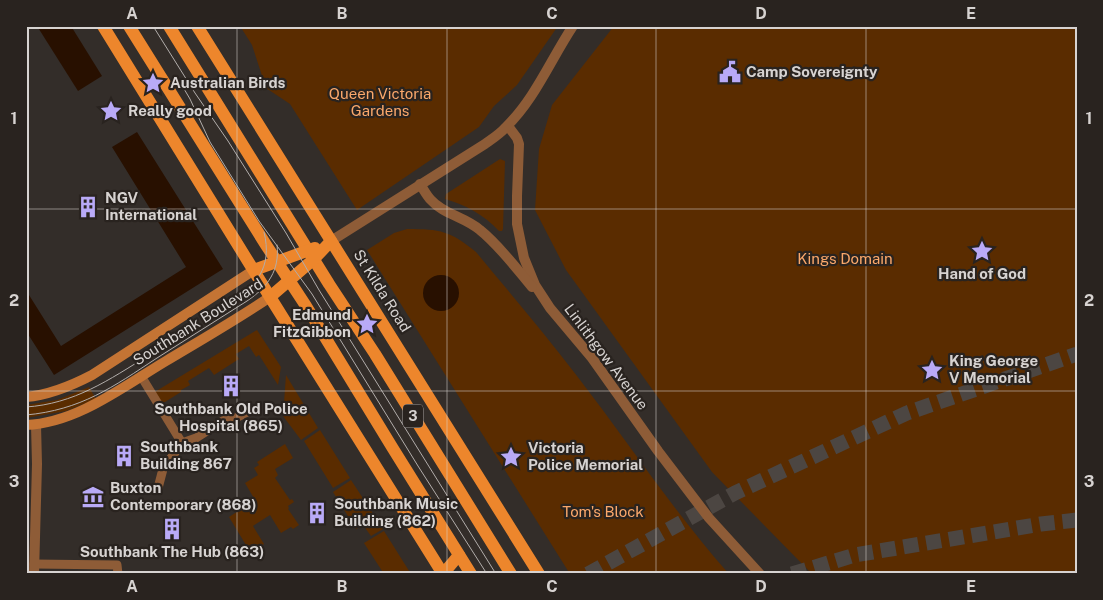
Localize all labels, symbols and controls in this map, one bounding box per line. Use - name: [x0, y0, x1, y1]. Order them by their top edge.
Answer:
- text: A: [126, 4, 138, 23]
- text: B: [337, 4, 348, 23]
- text: C: [546, 4, 558, 23]
- text: D: [755, 4, 767, 23]
- text: E: [966, 4, 976, 23]
- public building icon: Camp Sovereignty: [717, 59, 743, 85]
- place label: Camp Sovereignty: [746, 63, 878, 80]
- place icon: Australian Birds: [140, 70, 166, 96]
- place label: Australian Birds: [170, 74, 286, 91]
- park label: Queen Victoria Gardens: [329, 85, 431, 119]
- place icon: Really good: [98, 98, 124, 124]
- place label: Really good: [128, 102, 212, 119]
- text: 1: [11, 109, 17, 128]
- text: 1: [1086, 109, 1092, 128]
- place label: NGV International: [105, 189, 197, 223]
- building icon: NGV International: [75, 194, 101, 220]
- place icon: Hand of God: [969, 238, 995, 264]
- street label: St Kilda Road: [350, 246, 415, 335]
- park label: Kings Domain: [797, 250, 893, 267]
- place label: Hand of God: [938, 265, 1026, 282]
- street label: Southbank Boulevard: [130, 275, 266, 368]
- text: 2: [9, 291, 19, 310]
- text: 2: [1084, 291, 1094, 310]
- street label: Linlithgow Avenue: [561, 300, 652, 413]
- place label: Edmund FitzGibbon: [273, 306, 351, 340]
- place icon: Edmund FitzGibbon: [354, 311, 380, 337]
- place label: King George V Memorial: [949, 352, 1038, 386]
- place icon: King George V Memorial: [919, 357, 945, 383]
- building icon: Southbank Old Police Hospital (865): [218, 373, 244, 399]
- place label: Southbank Old Police Hospital (865): [154, 400, 308, 434]
- road number: 3: [403, 404, 423, 428]
- place label: Southbank Building 867: [140, 438, 232, 472]
- place label: Victoria Police Memorial: [528, 439, 643, 473]
- building icon: Southbank Building 867: [111, 443, 137, 469]
- place icon: Victoria Police Memorial: [498, 444, 524, 470]
- text: 3: [9, 472, 19, 491]
- text: 3: [1084, 472, 1094, 491]
- place label: Buxton Contemporary (868): [110, 479, 256, 513]
- museum icon: Buxton Contemporary (868): [80, 484, 106, 510]
- place label: Southbank Music Building (862): [334, 495, 458, 529]
- building icon: Southbank Music Building (862): [304, 500, 330, 526]
- park label: Tom's Block: [562, 503, 644, 520]
- building icon: Southbank The Hub (863): [159, 516, 185, 542]
- place label: Southbank The Hub (863): [80, 543, 264, 560]
- text: A: [126, 577, 138, 596]
- text: B: [337, 577, 348, 596]
- text: C: [546, 577, 558, 596]
- text: D: [755, 577, 767, 596]
- text: E: [966, 577, 976, 596]

